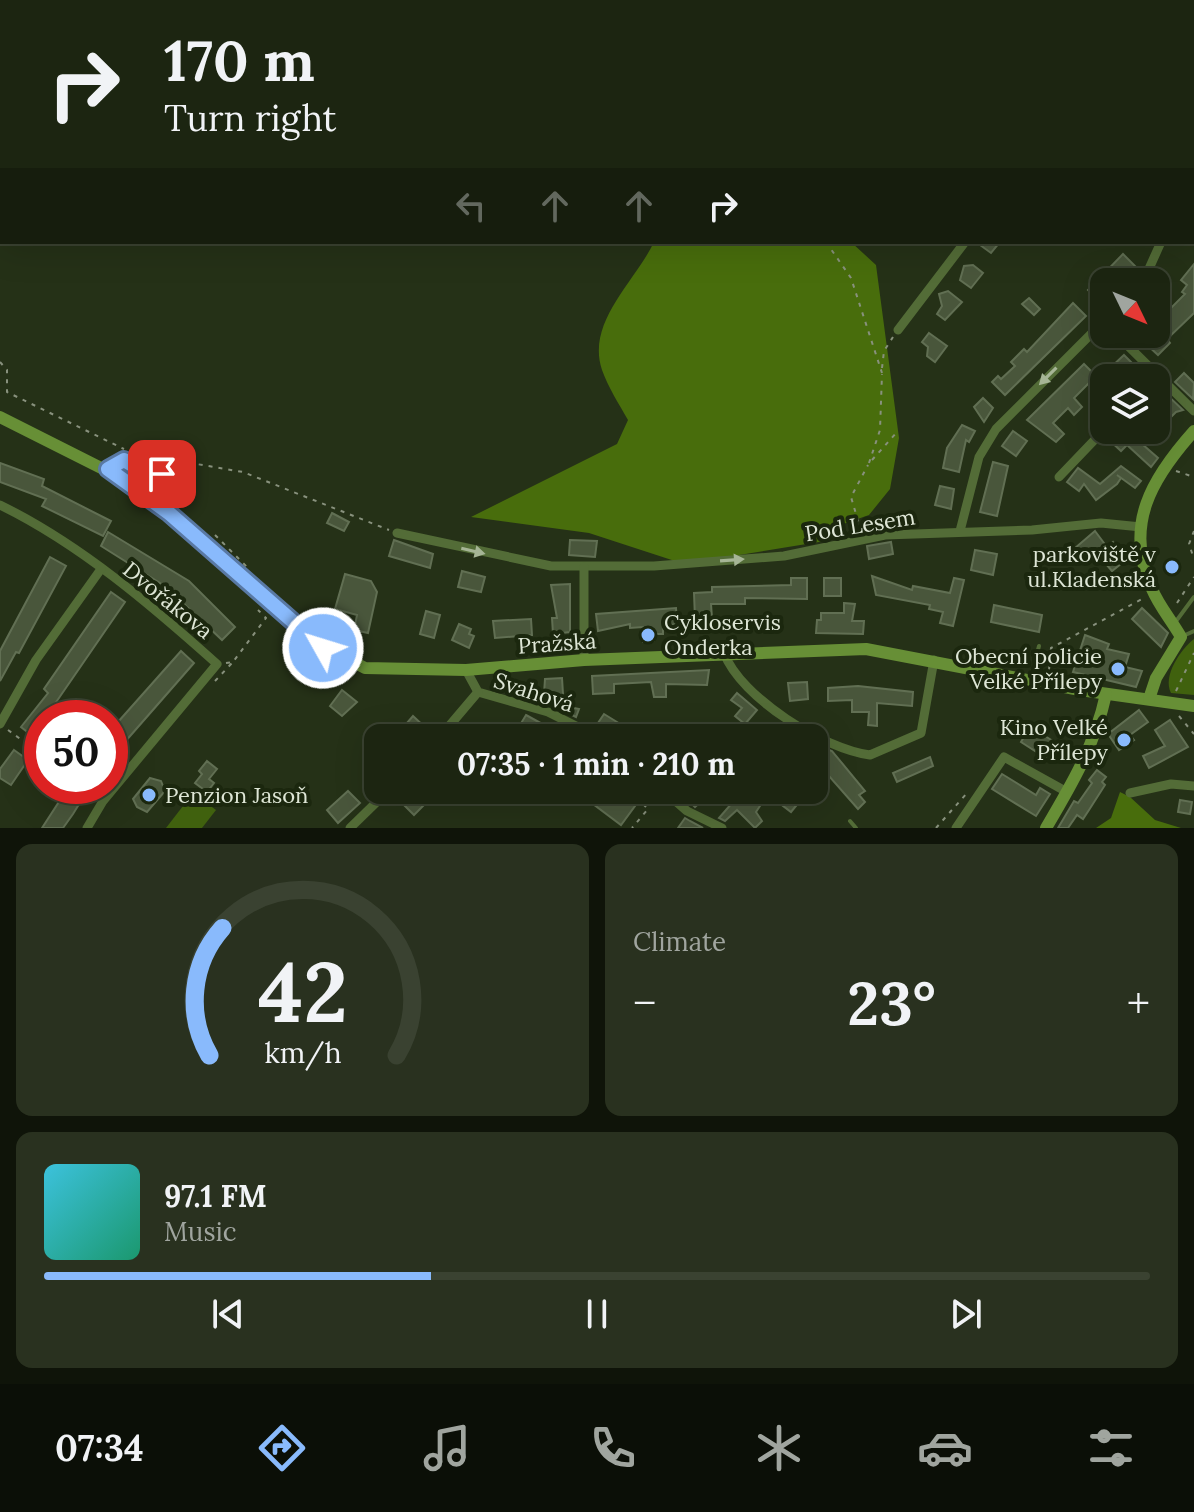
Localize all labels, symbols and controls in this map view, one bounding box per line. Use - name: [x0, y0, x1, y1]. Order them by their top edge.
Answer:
- text: 170 m: [164, 25, 315, 96]
- icon: right: [32, 32, 136, 136]
- text: Turn right: [164, 95, 337, 141]
- icon: left: [449, 184, 493, 228]
- icon: ahead: [533, 184, 577, 228]
- icon: ahead: [617, 184, 661, 228]
- icon: right: [701, 184, 745, 228]
- north arrow: [1090, 268, 1170, 348]
- map controls: [1090, 268, 1170, 444]
- button: layers: [1090, 364, 1170, 444]
- one-way arrow: [1039, 366, 1058, 385]
- pin: [128, 440, 196, 508]
- icon: arrive: [140, 452, 184, 496]
- street label: Pod Lesem: [803, 502, 917, 548]
- place label: parkoviště v ul.Kladenská: [1027, 540, 1157, 593]
- one-way arrow: [461, 545, 486, 558]
- one-way arrow: [720, 553, 745, 566]
- street label: Dvořákova: [117, 555, 219, 645]
- marker: parkoviště v ul.Kladenská: [1163, 558, 1181, 576]
- position arrow: [281, 606, 365, 690]
- place label: Cykloservis Onderka: [664, 608, 781, 661]
- street label: Pražská: [517, 626, 597, 660]
- marker: Cykloservis Onderka: [639, 626, 657, 644]
- place label: Obecní policie Velké Přílepy: [955, 642, 1102, 695]
- marker: Obecní policie Velké Přílepy: [1109, 660, 1127, 678]
- street label: Svahová: [490, 666, 578, 718]
- speed limit sign: 50: [24, 700, 128, 804]
- place label: Kino Velké Přílepy: [1000, 713, 1108, 766]
- marker: Kino Velké Přílepy: [1115, 731, 1133, 749]
- text: 07:35 · 1 min · 210 m: [457, 745, 735, 783]
- place label: Penzion Jasoň: [165, 781, 308, 809]
- marker: Penzion Jasoň: [140, 786, 158, 804]
- text: Climate: [633, 925, 726, 958]
- text: 42: [258, 938, 347, 1045]
- text: 23°: [847, 965, 936, 1041]
- text: −: [633, 975, 656, 1031]
- text: +: [1127, 975, 1150, 1031]
- text: km/h: [264, 1034, 341, 1071]
- text: 97.1 FM: [164, 1177, 267, 1215]
- text: Music: [164, 1215, 237, 1248]
- icon: previous: [206, 1292, 250, 1336]
- icon: pause: [575, 1292, 619, 1336]
- icon: next: [944, 1292, 988, 1336]
- icon: directions: [254, 1420, 310, 1476]
- icon: music: [419, 1420, 475, 1476]
- icon: phone: [585, 1420, 641, 1476]
- icon: climate: [751, 1420, 807, 1476]
- icon: car: [917, 1420, 973, 1476]
- icon: filters: [1083, 1420, 1139, 1476]
- text: 07:34: [55, 1425, 144, 1471]

